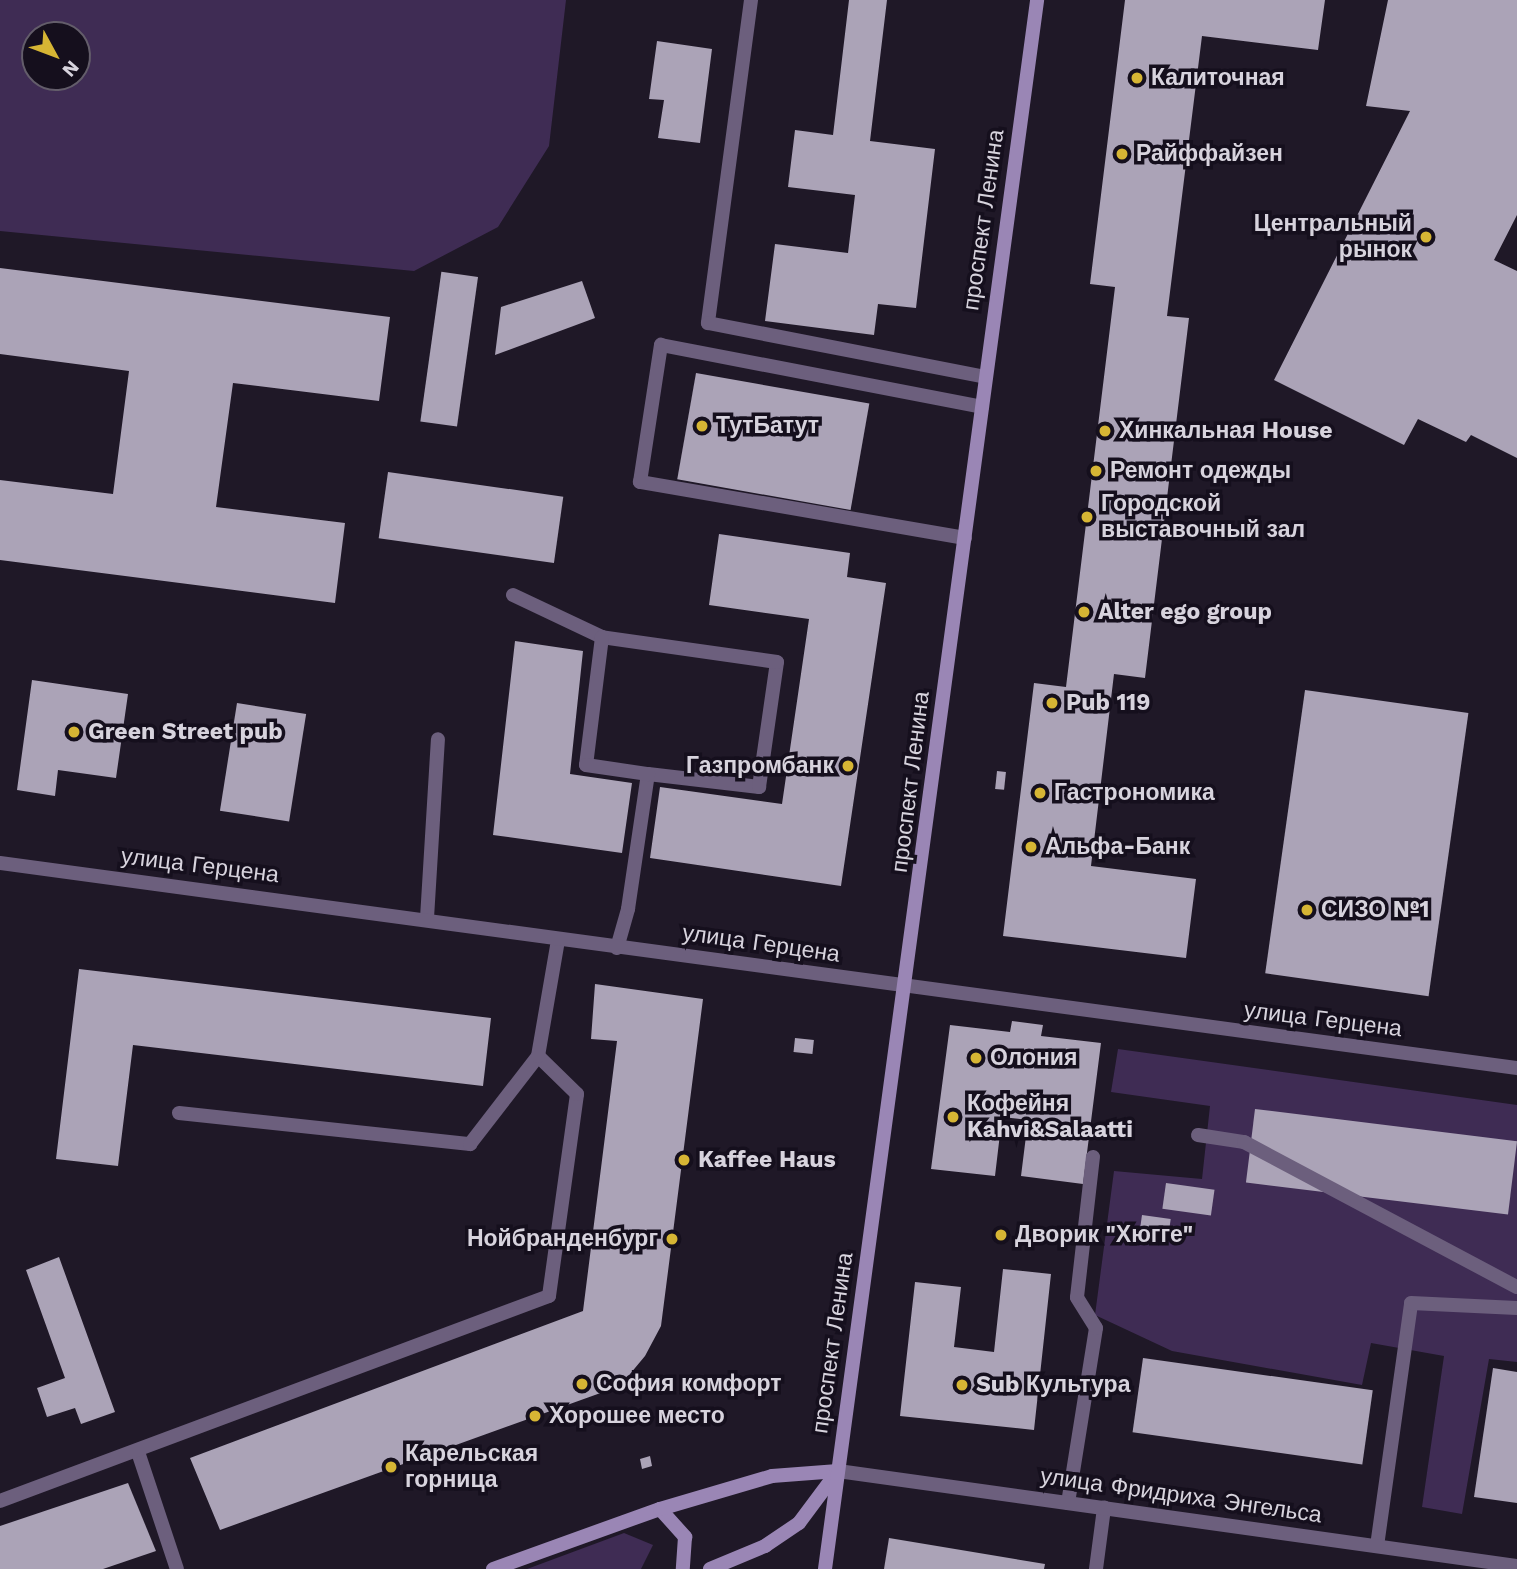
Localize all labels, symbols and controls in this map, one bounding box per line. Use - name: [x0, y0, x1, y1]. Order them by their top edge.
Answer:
- north arrow: [21, 21, 91, 91]
- text: N: [57, 56, 84, 82]
- place label: Калиточная: [1151, 64, 1285, 92]
- marker: Калиточная: [1129, 70, 1145, 86]
- street label: проспект Ленина: [958, 128, 1010, 312]
- place label: Райффайзен: [1136, 140, 1283, 168]
- marker: Райффайзен: [1114, 146, 1130, 162]
- place label: Центральный рынок: [1254, 210, 1412, 264]
- marker: Центральный рынок: [1418, 229, 1434, 245]
- place label: ТутБатут: [716, 412, 819, 440]
- place label: Хинкальная House: [1119, 417, 1333, 445]
- marker: ТутБатут: [694, 418, 710, 434]
- marker: Хинкальная House: [1097, 423, 1113, 439]
- place label: Ремонт одежды: [1110, 457, 1291, 485]
- marker: Ремонт одежды: [1088, 463, 1104, 479]
- place label: Городской выставочный зал: [1101, 490, 1305, 544]
- marker: Городской выставочный зал: [1079, 509, 1095, 525]
- place label: Alter ego group: [1098, 598, 1272, 626]
- marker: Alter ego group: [1076, 604, 1092, 620]
- place label: Pub 119: [1066, 689, 1151, 717]
- street label: проспект Ленина: [886, 690, 936, 874]
- marker: Pub 119: [1044, 695, 1060, 711]
- place label: Green Street pub: [88, 718, 283, 746]
- marker: Green Street pub: [66, 724, 82, 740]
- place label: Газпромбанк: [686, 752, 834, 780]
- marker: Газпромбанк: [840, 758, 856, 774]
- place label: Гастрономика: [1054, 779, 1215, 807]
- marker: Гастрономика: [1032, 785, 1048, 801]
- place label: Альфа-Банк: [1045, 833, 1190, 861]
- marker: Альфа-Банк: [1023, 839, 1039, 855]
- street label: улица Герцена: [120, 843, 280, 889]
- place label: СИЗО №1: [1321, 896, 1429, 924]
- marker: СИЗО №1: [1299, 902, 1315, 918]
- street label: улица Герцена: [680, 919, 842, 969]
- street label: улица Герцена: [1243, 997, 1403, 1043]
- place label: Олония: [990, 1044, 1077, 1072]
- marker: Олония: [968, 1050, 984, 1066]
- place label: Кофейня Kahvi&Salaatti: [967, 1090, 1133, 1144]
- marker: Кофейня Kahvi&Salaatti: [945, 1109, 961, 1125]
- place label: Kaffee Haus: [698, 1146, 836, 1174]
- marker: Kaffee Haus: [676, 1152, 692, 1168]
- place label: Дворик "Хюгге": [1015, 1221, 1193, 1249]
- place label: Нойбранденбург: [467, 1225, 658, 1253]
- marker: Дворик "Хюгге": [993, 1227, 1009, 1243]
- marker: Нойбранденбург: [664, 1231, 680, 1247]
- street label: проспект Ленина: [807, 1251, 859, 1435]
- place label: София комфорт: [596, 1370, 781, 1398]
- place label: Sub Культура: [976, 1371, 1130, 1399]
- marker: София комфорт: [574, 1376, 590, 1392]
- marker: Sub Культура: [954, 1377, 970, 1393]
- place label: Хорошее место: [549, 1402, 725, 1430]
- marker: Хорошее место: [527, 1408, 543, 1424]
- place label: Карельская горница: [405, 1440, 538, 1494]
- marker: Карельская горница: [383, 1459, 399, 1475]
- street label: улица Фридриха Энгельса: [1038, 1463, 1324, 1529]

